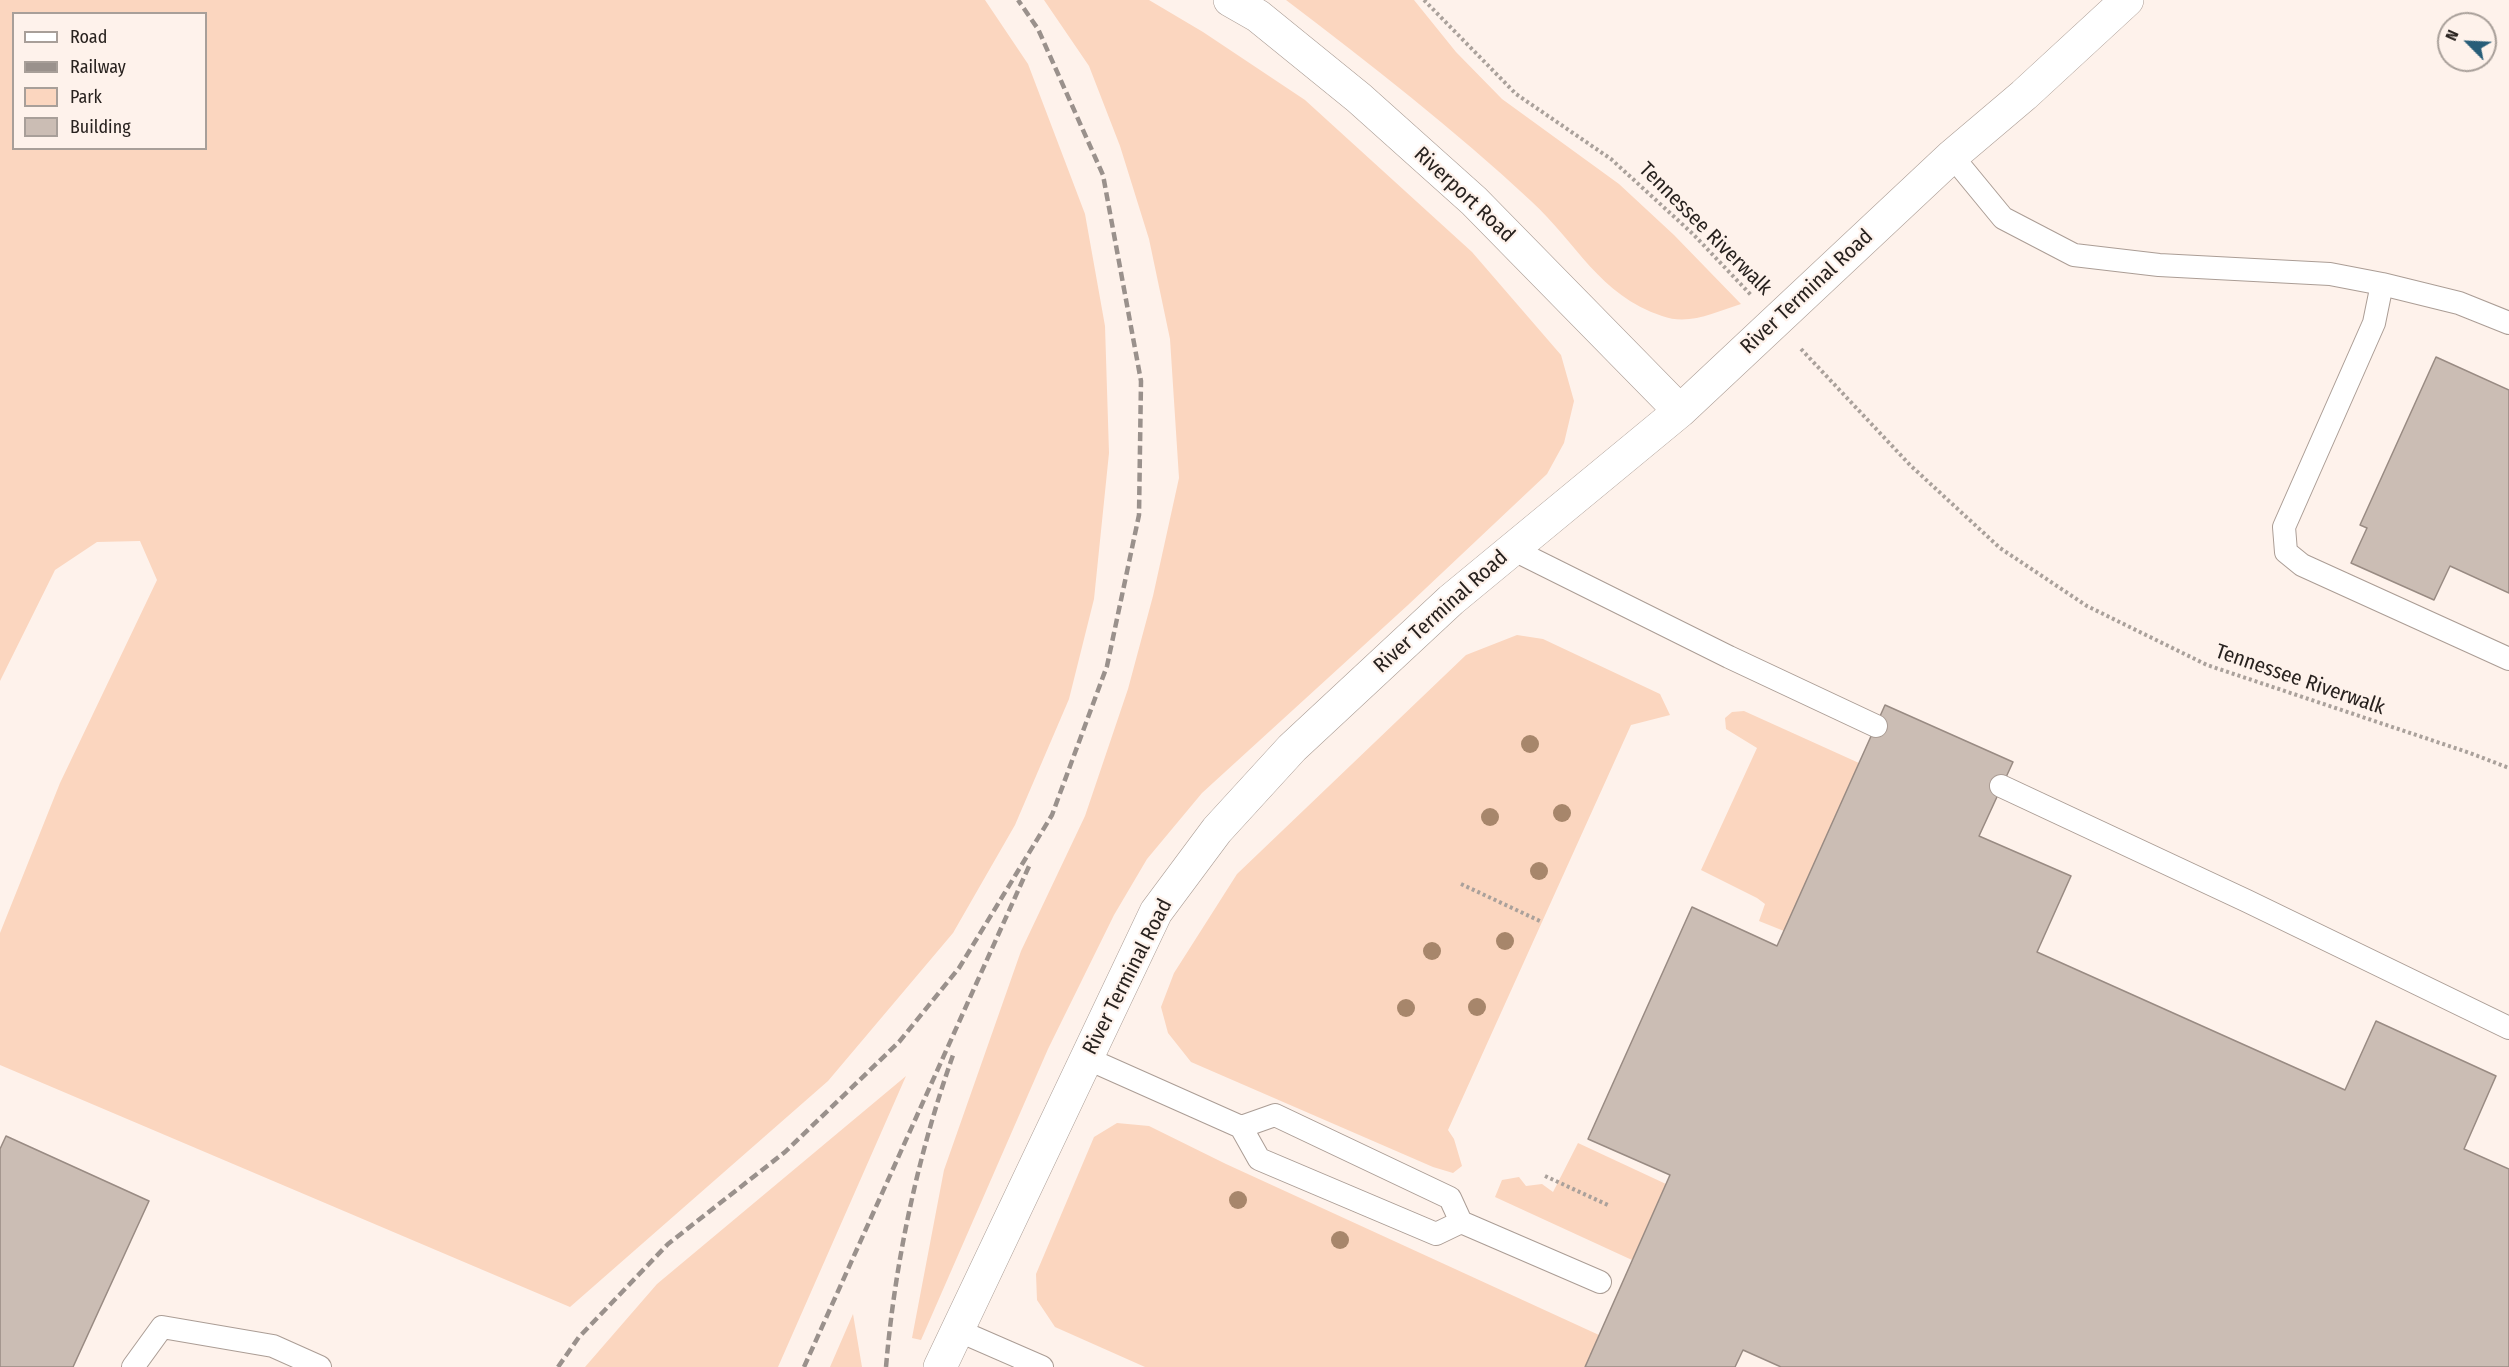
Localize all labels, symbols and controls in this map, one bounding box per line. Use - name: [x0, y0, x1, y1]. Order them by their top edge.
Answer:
- legend: [12, 12, 207, 150]
- north arrow: [2437, 12, 2497, 72]
- text: Road: [70, 26, 107, 48]
- text: N: [2441, 27, 2463, 44]
- text: Railway: [70, 56, 126, 78]
- text: Park: [70, 86, 102, 108]
- text: Building: [70, 116, 131, 138]
- street label: Riverport Road: [1408, 142, 1520, 248]
- street label: Tennessee Riverwalk: [1633, 157, 1777, 301]
- street label: River Terminal Road: [1736, 224, 1878, 360]
- street label: River Terminal Road: [1369, 545, 1513, 679]
- street label: Tennessee Riverwalk: [2212, 639, 2388, 721]
- street label: River Terminal Road: [1078, 895, 1178, 1059]

